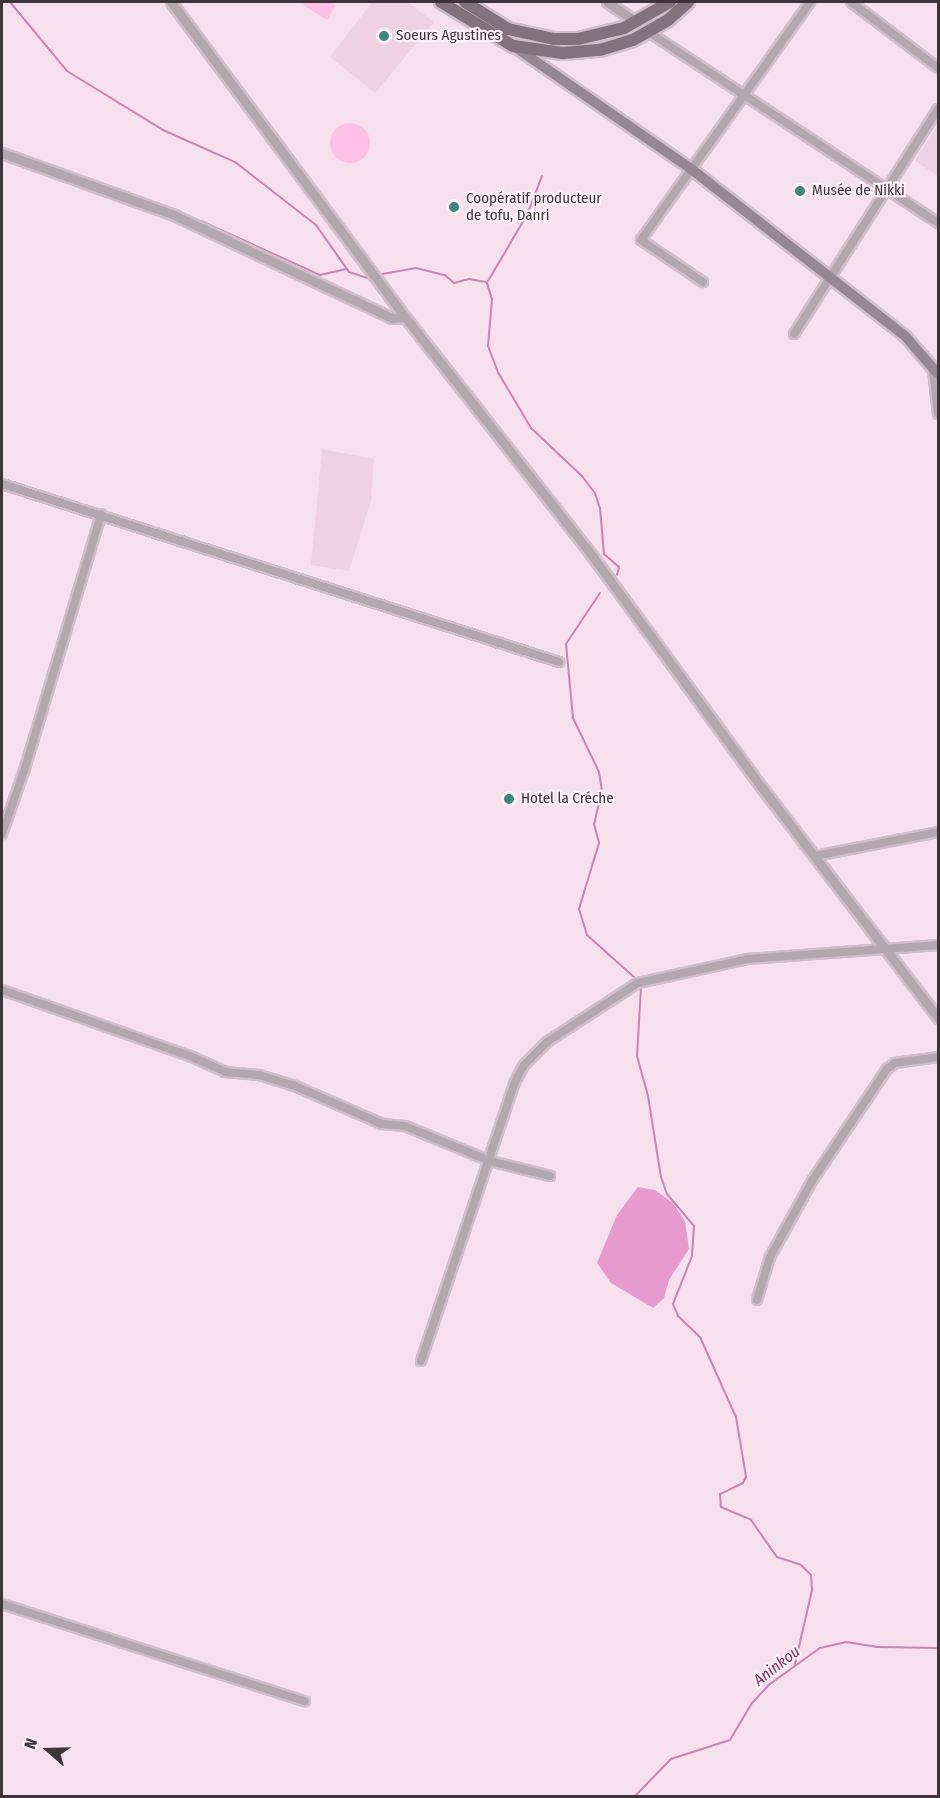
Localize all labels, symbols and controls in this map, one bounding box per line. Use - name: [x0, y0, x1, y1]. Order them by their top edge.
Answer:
- place label: Soeurs Agustines: [396, 27, 501, 45]
- marker: Soeurs Agustines: [377, 29, 391, 43]
- place label: Musée de Nikki: [812, 182, 905, 200]
- marker: Musée de Nikki: [793, 184, 807, 198]
- place label: Coopératif producteur de tofu, Danri: [466, 189, 602, 224]
- marker: Coopératif producteur de tofu, Danri: [447, 200, 461, 214]
- place label: Hotel la Créche: [521, 790, 614, 808]
- marker: Hotel la Créche: [502, 792, 516, 806]
- water label: Aninkou: [750, 1642, 804, 1690]
- north arrow: [18, 1720, 78, 1780]
- text: N: [20, 1736, 41, 1751]

